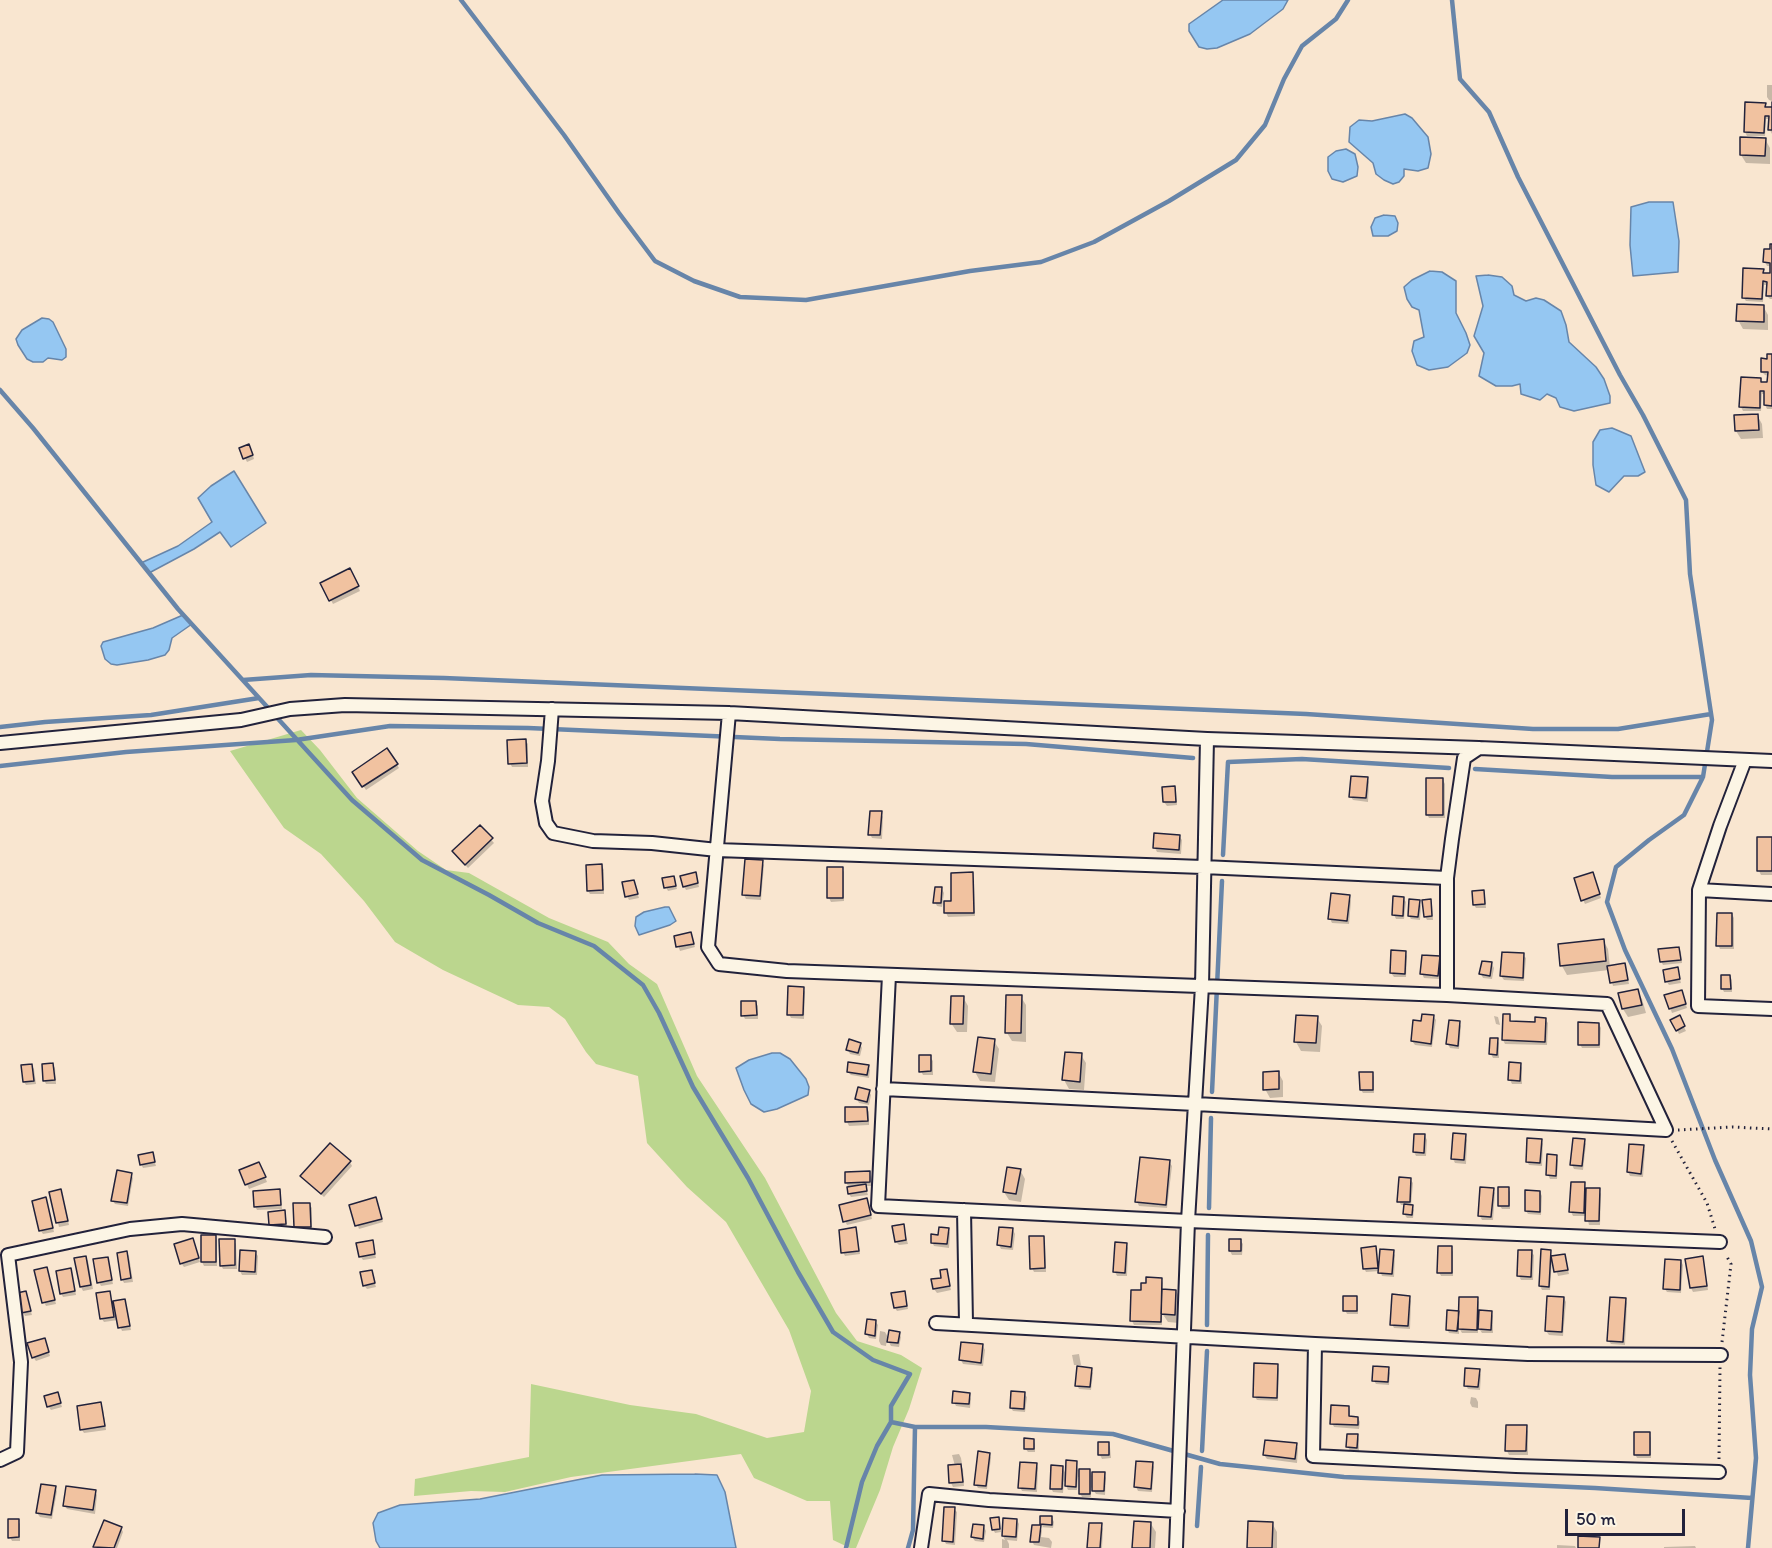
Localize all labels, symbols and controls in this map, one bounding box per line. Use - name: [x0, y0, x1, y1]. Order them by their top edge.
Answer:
- scale bar: [1568, 1497, 1688, 1535]
- text: 50 m: [1576, 1508, 1616, 1530]

